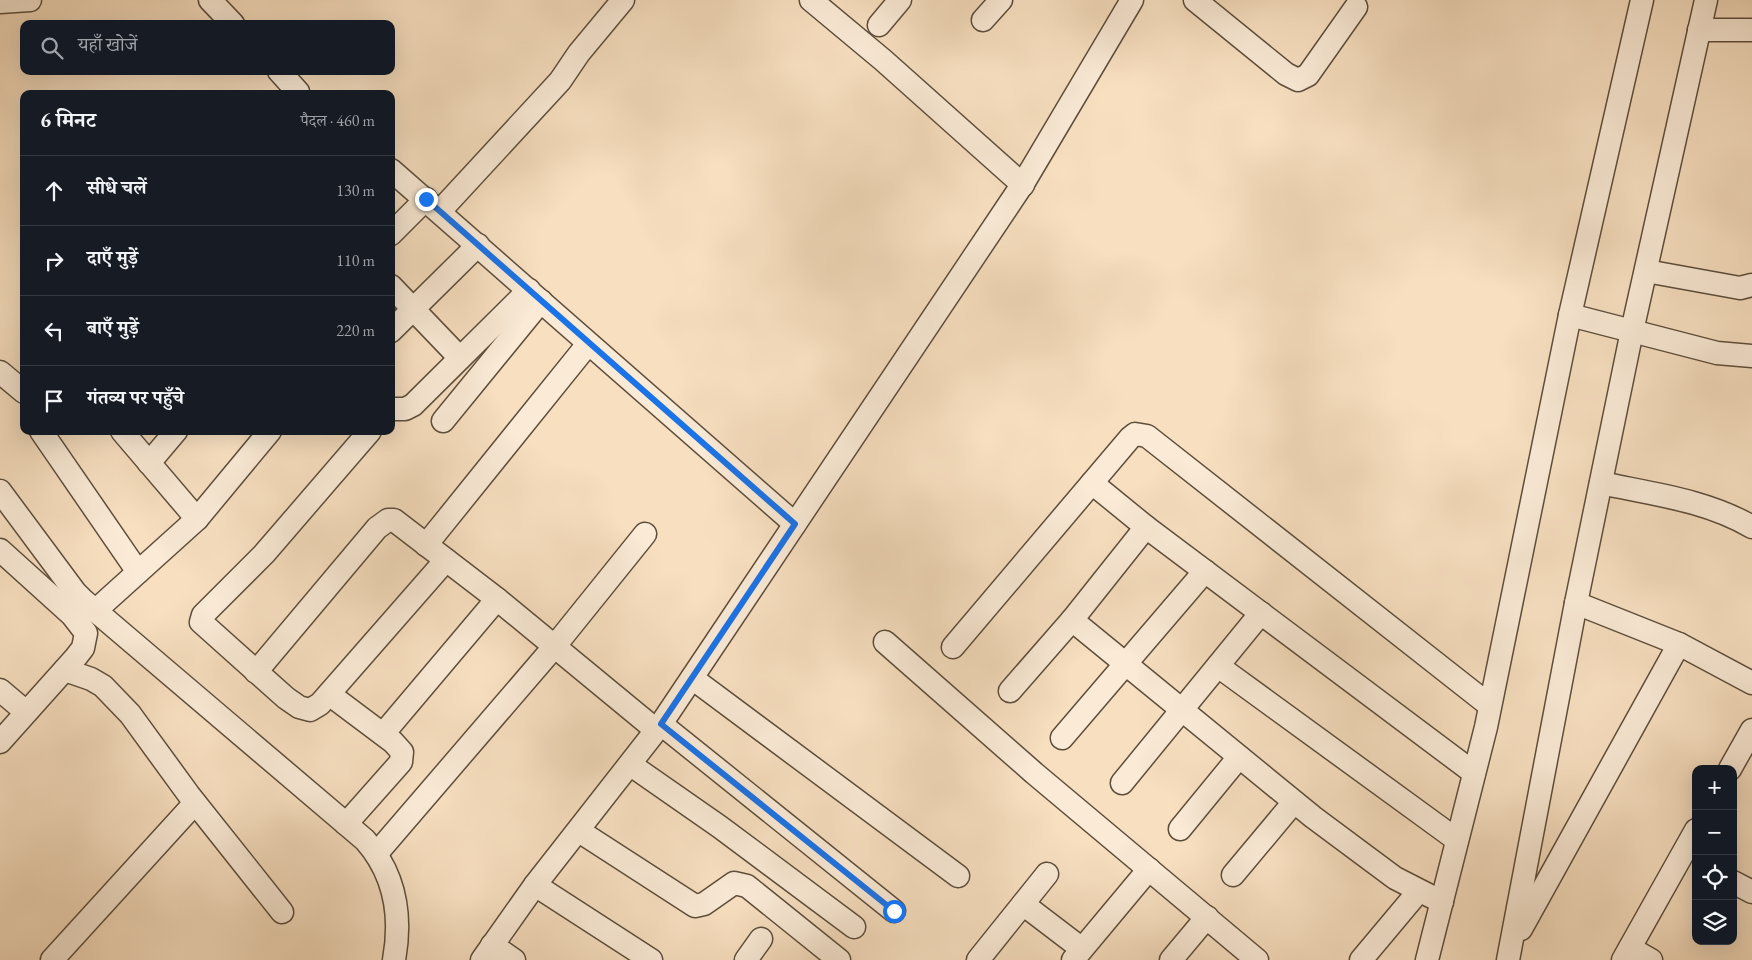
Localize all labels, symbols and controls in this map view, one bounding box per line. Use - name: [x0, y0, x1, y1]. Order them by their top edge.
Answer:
- search box: [20, 20, 395, 75]
- text: यहाँ खोजें: [78, 32, 137, 57]
- icon: search: [38, 34, 66, 62]
- text: 6 मिनट: [40, 106, 96, 133]
- text: पैदल · 460 m: [301, 110, 375, 131]
- text: सीधे चलें: [87, 175, 147, 200]
- icon: ahead: [40, 177, 68, 205]
- text: 130 m: [336, 180, 375, 201]
- route end: [415, 188, 438, 211]
- text: दाएँ मुड़ें: [87, 245, 138, 270]
- icon: right: [40, 247, 68, 275]
- text: 110 m: [336, 250, 375, 271]
- text: बाएँ मुड़ें: [87, 315, 139, 340]
- icon: left: [40, 317, 68, 345]
- text: 220 m: [336, 320, 375, 341]
- text: गंतव्य पर पहुँचे: [87, 385, 184, 410]
- icon: arrive: [40, 387, 68, 415]
- map controls: [1692, 765, 1737, 945]
- button: +: [1692, 765, 1737, 810]
- button: −: [1692, 810, 1737, 855]
- button: locate: [1692, 855, 1737, 900]
- route start: [883, 900, 906, 923]
- button: layers: [1692, 900, 1737, 945]

